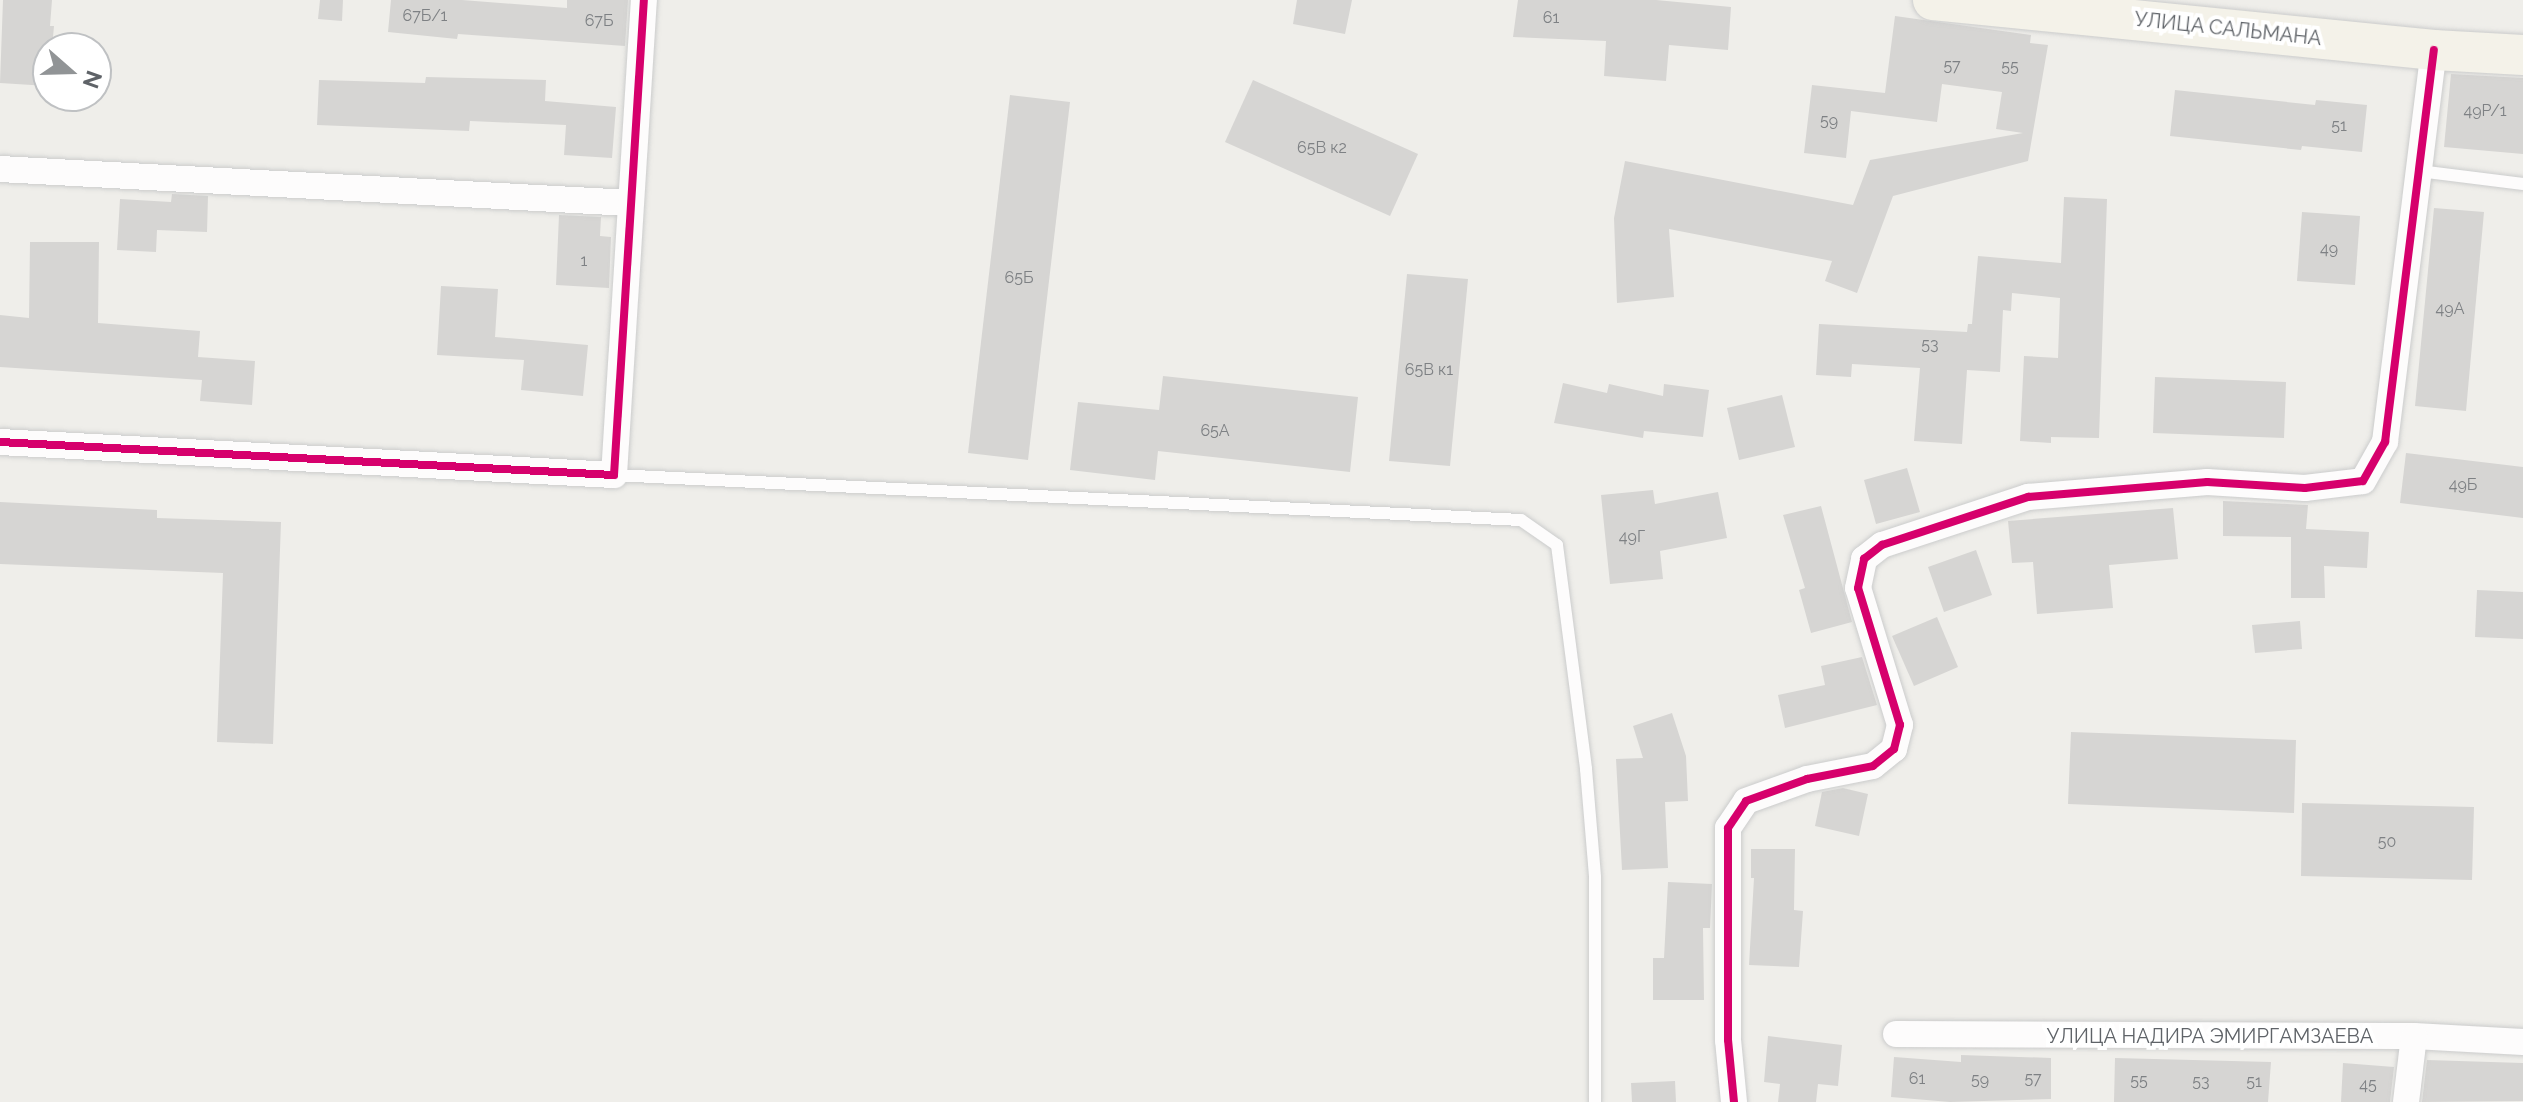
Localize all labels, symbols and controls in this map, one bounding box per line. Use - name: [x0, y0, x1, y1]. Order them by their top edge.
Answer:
- house number: 67Б/1: [403, 6, 447, 26]
- street label: УЛИЦА САЛЬМАНА: [2133, 7, 2323, 51]
- house number: 61: [1543, 8, 1559, 28]
- house number: 67Б: [585, 11, 613, 31]
- north arrow: [32, 32, 112, 112]
- house number: 57: [1943, 56, 1961, 76]
- house number: 55: [2001, 57, 2019, 77]
- text: N: [78, 67, 108, 92]
- house number: 49Р/1: [2463, 101, 2507, 121]
- house number: 59: [1820, 111, 1838, 131]
- house number: 51: [2331, 116, 2347, 136]
- house number: 65В к2: [1297, 138, 1347, 158]
- house number: 49: [2320, 239, 2338, 259]
- house number: 1: [581, 251, 587, 271]
- house number: 65Б: [1005, 268, 1033, 288]
- house number: 49А: [2436, 299, 2464, 319]
- house number: 53: [1921, 335, 1939, 355]
- house number: 65В к1: [1405, 360, 1453, 380]
- house number: 65А: [1200, 421, 1230, 441]
- house number: 49Б: [2449, 475, 2477, 495]
- house number: 49Г: [1619, 527, 1645, 547]
- house number: 50: [2378, 832, 2396, 852]
- street label: УЛИЦА НАДИРА ЭМИРГАМЗАЕВА: [2046, 1024, 2374, 1048]
- house number: 61: [1909, 1069, 1925, 1089]
- house number: 57: [2024, 1069, 2042, 1089]
- house number: 59: [1971, 1070, 1989, 1090]
- house number: 55: [2130, 1071, 2148, 1091]
- house number: 53: [2192, 1072, 2210, 1092]
- house number: 51: [2246, 1072, 2262, 1092]
- house number: 45: [2359, 1075, 2377, 1095]

